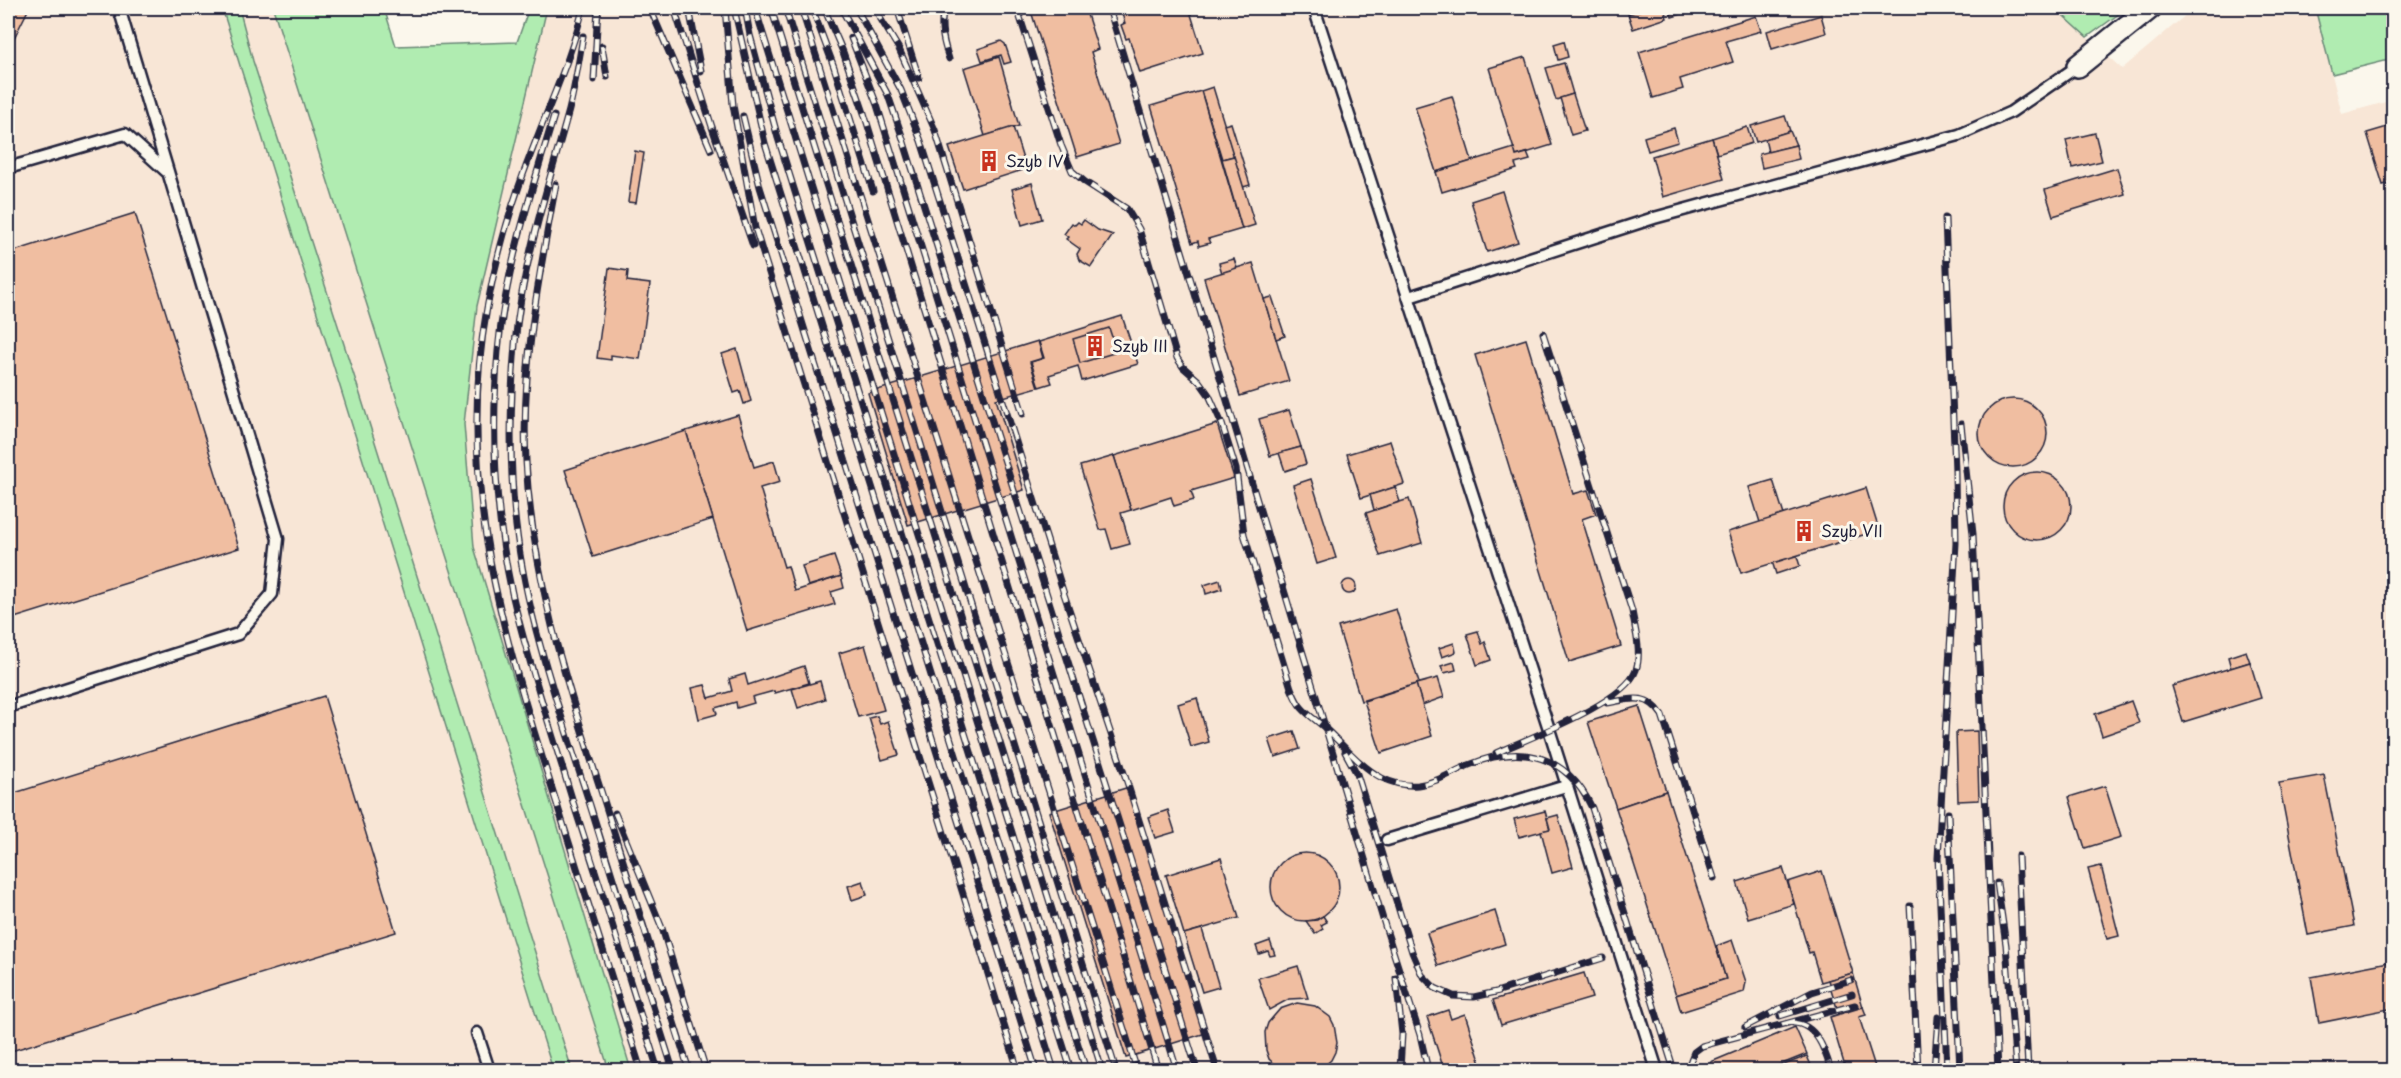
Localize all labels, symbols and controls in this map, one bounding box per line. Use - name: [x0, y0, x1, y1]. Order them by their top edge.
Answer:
- place label: Szyb IV: [1006, 148, 1064, 172]
- building icon: Szyb IV: [977, 149, 1001, 173]
- place label: Szyb III: [1112, 333, 1168, 357]
- building icon: Szyb III: [1083, 334, 1107, 358]
- place label: Szyb VII: [1821, 518, 1883, 542]
- building icon: Szyb VII: [1792, 519, 1816, 543]

